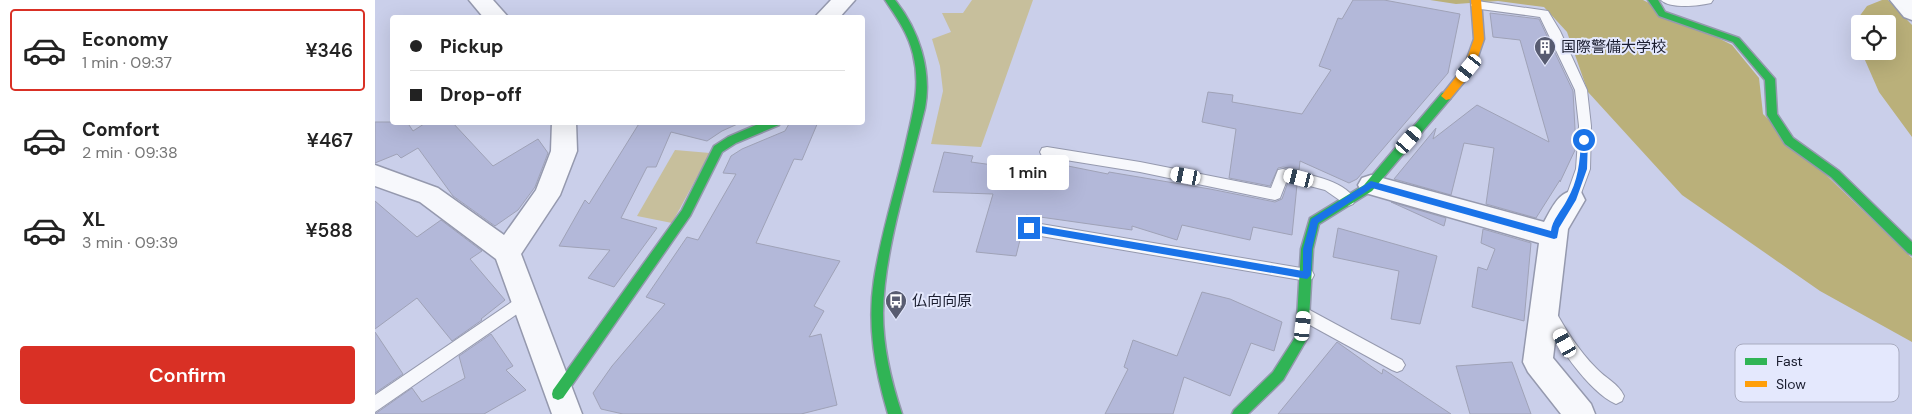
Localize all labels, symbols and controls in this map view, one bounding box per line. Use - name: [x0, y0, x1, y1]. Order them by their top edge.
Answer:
- map controls: [1851, 15, 1896, 60]
- button: locate: [1851, 15, 1896, 60]
- text: Economy: [82, 27, 169, 52]
- icon: car: [22, 28, 67, 73]
- text: Pickup: [440, 34, 504, 59]
- building icon: 国際警備大学校: [1533, 35, 1557, 66]
- place label: 国際警備大学校: [1561, 37, 1666, 57]
- text: ¥346: [305, 38, 353, 63]
- text: 1 min · 09:37: [82, 52, 172, 73]
- car: [1453, 52, 1484, 84]
- text: Drop-off: [440, 82, 522, 107]
- text: Comfort: [82, 117, 160, 142]
- icon: car: [22, 118, 67, 163]
- car: [1393, 124, 1424, 156]
- text: ¥467: [307, 128, 353, 153]
- route start: [1573, 129, 1595, 151]
- text: 2 min · 09:38: [82, 142, 178, 163]
- callout: 1 min: [988, 156, 1070, 190]
- text: 1 min: [1009, 162, 1047, 183]
- car: [1169, 166, 1202, 186]
- car: [1282, 167, 1315, 189]
- text: XL: [82, 207, 105, 232]
- icon: car: [22, 208, 67, 253]
- route end: [1018, 217, 1040, 239]
- text: ¥588: [305, 218, 353, 243]
- text: 3 min · 09:39: [82, 232, 178, 253]
- bus stop icon: 仏向向原: [884, 289, 908, 320]
- place label: 仏向向原: [912, 291, 972, 311]
- car: [1293, 310, 1312, 342]
- car: [1551, 326, 1578, 360]
- legend: [1735, 344, 1899, 402]
- button: Confirm: [20, 346, 355, 404]
- text: Fast: [1776, 352, 1803, 370]
- text: Slow: [1776, 375, 1806, 393]

